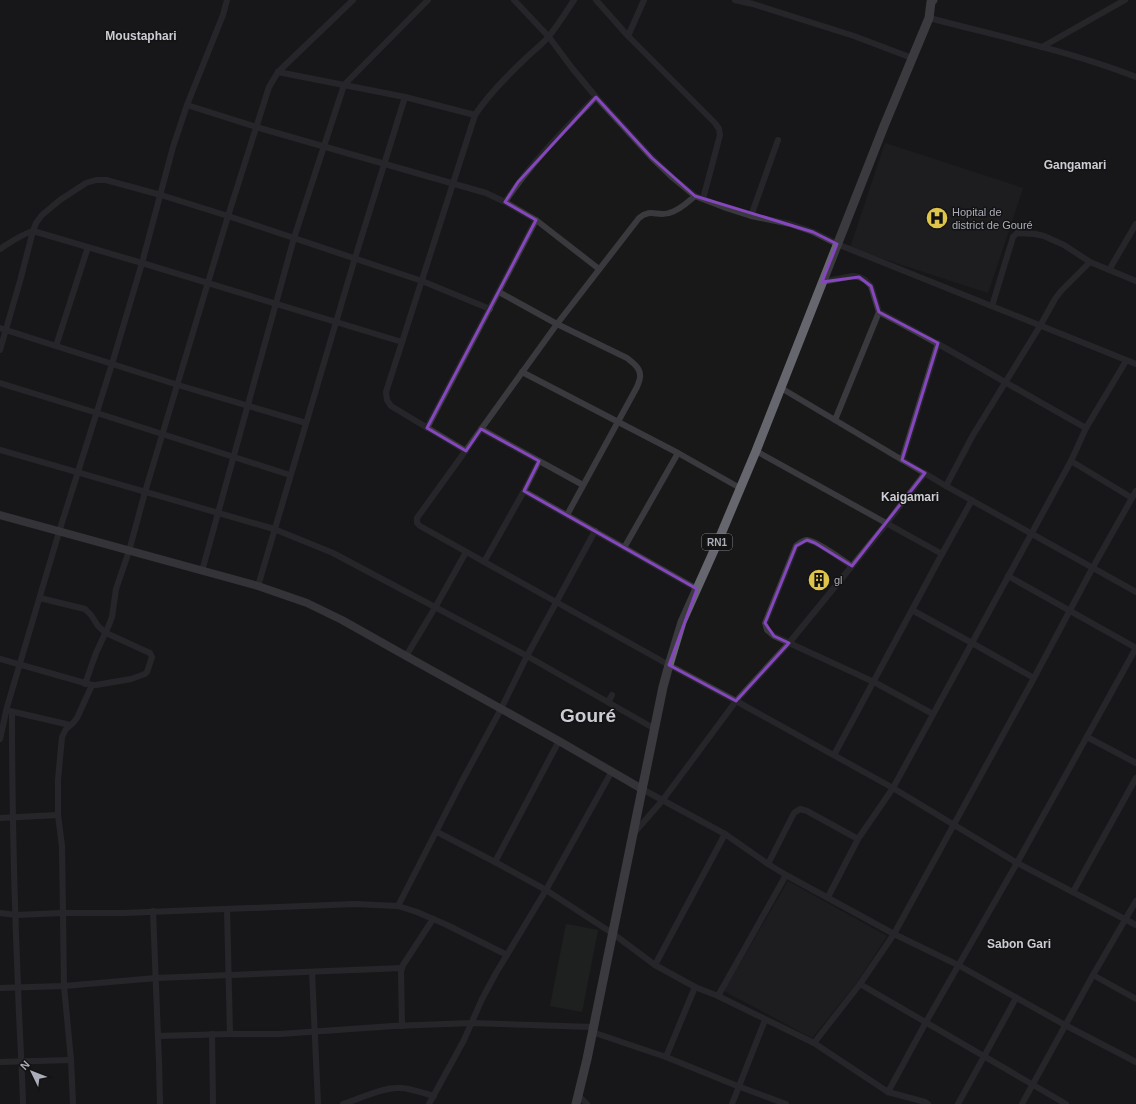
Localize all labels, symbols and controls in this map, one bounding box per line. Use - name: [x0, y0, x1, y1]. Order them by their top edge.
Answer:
- district label: Moustaphari: [105, 29, 177, 43]
- district label: Gangamari: [1044, 158, 1106, 172]
- hospital icon: Hopital de district de Gouré: [924, 205, 950, 231]
- place label: Hopital de district de Gouré: [952, 206, 1033, 231]
- district label: Kaigamari: [881, 490, 939, 504]
- road number: RN1: [702, 534, 732, 550]
- building icon: gl: [806, 567, 832, 593]
- place label: gl: [834, 574, 843, 586]
- district label: Gouré: [560, 705, 616, 726]
- district label: Sabon Gari: [987, 937, 1051, 951]
- north arrow: [12, 1052, 52, 1092]
- text: N: [18, 1058, 32, 1072]

